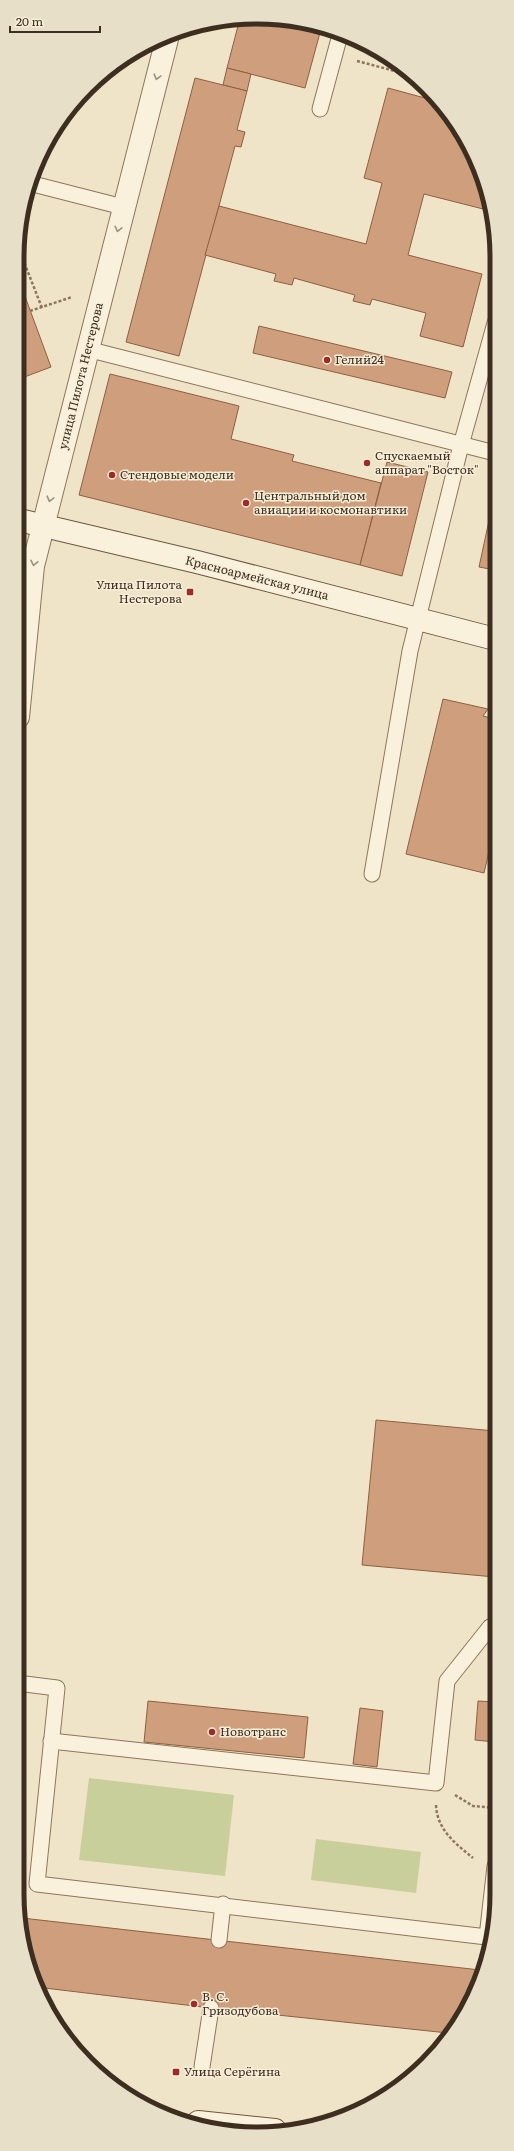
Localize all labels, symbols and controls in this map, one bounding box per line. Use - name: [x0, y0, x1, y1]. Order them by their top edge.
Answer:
- scale bar: [10, 8, 100, 34]
- text: 20 m: [16, 12, 43, 30]
- one-way arrow: [154, 73, 162, 80]
- one-way arrow: [114, 226, 122, 233]
- street label: улица Пилота Нестерова: [53, 300, 107, 451]
- place label: Гелий24: [335, 350, 384, 368]
- marker: Гелий24: [322, 355, 332, 365]
- place label: Спускаемый аппарат "Восток": [375, 446, 479, 478]
- marker: Спускаемый аппарат "Восток": [362, 458, 372, 468]
- place label: Стендовые модели: [120, 465, 234, 483]
- marker: Стендовые модели: [107, 470, 117, 480]
- place label: Центральный дом авиации и космонавтики: [254, 486, 407, 518]
- one-way arrow: [47, 496, 55, 502]
- marker: Центральный дом авиации и космонавтики: [241, 498, 251, 508]
- street label: Красноармейская улица: [184, 550, 331, 604]
- one-way arrow: [30, 560, 38, 566]
- place label: Улица Пилота Нестерова: [96, 575, 183, 607]
- marker: Улица Пилота Нестерова: [185, 587, 195, 597]
- place label: Новотранс: [220, 1722, 286, 1740]
- marker: Новотранс: [207, 1727, 217, 1737]
- place label: В. С. Гризодубова: [202, 1987, 279, 2019]
- marker: В. С. Гризодубова: [189, 1999, 199, 2009]
- place label: Улица Серёгина: [184, 2062, 281, 2080]
- marker: Улица Серёгина: [171, 2067, 181, 2077]

